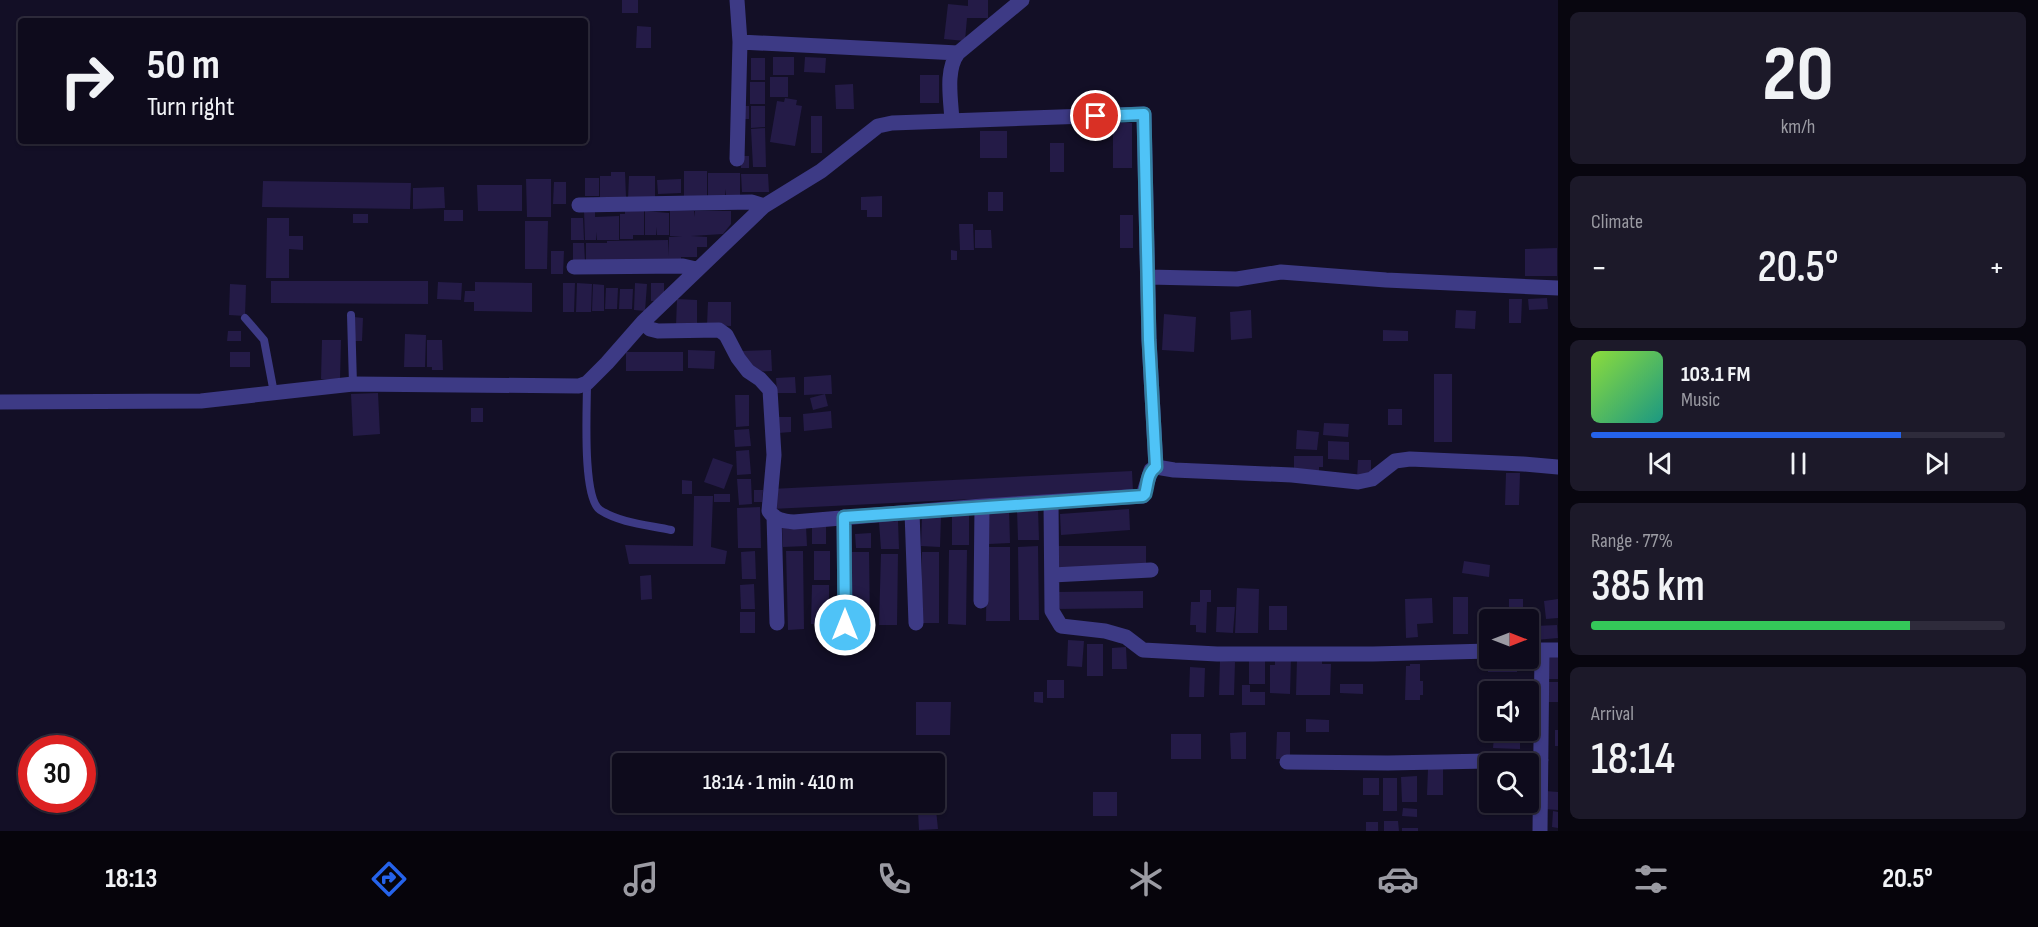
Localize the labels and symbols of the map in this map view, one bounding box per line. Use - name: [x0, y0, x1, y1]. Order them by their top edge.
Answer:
- pin: [1070, 90, 1121, 141]
- position arrow: [813, 593, 877, 657]
- north arrow: [1479, 609, 1539, 669]
- speed limit sign: 30: [18, 735, 96, 813]

